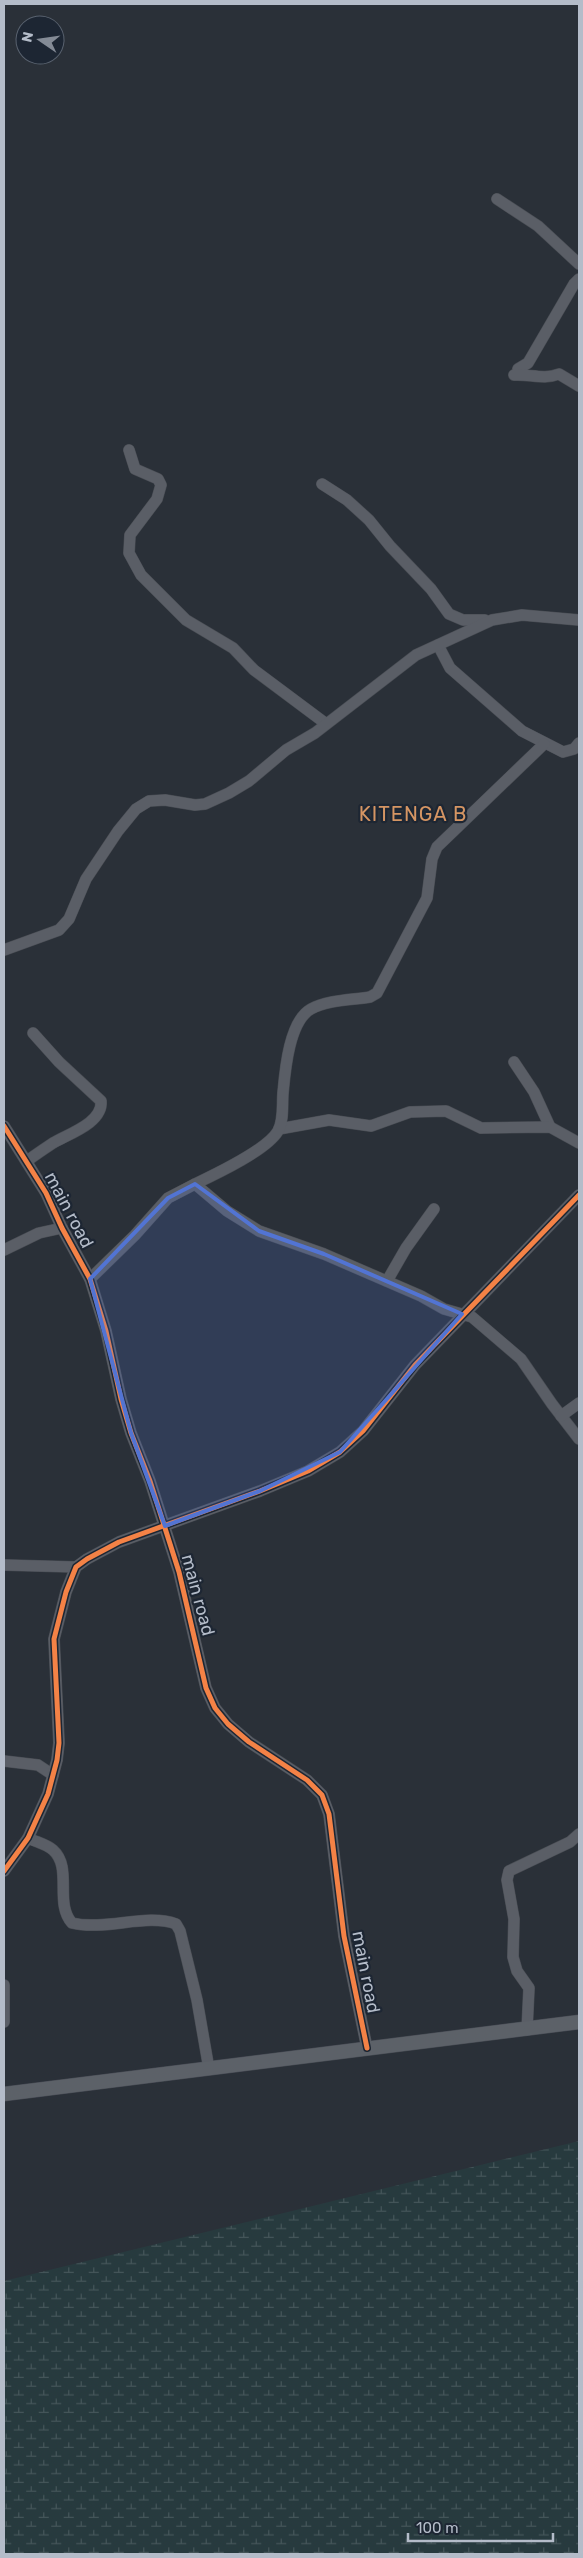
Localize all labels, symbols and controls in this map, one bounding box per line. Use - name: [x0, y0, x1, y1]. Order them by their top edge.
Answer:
- north arrow: [15, 15, 65, 65]
- text: N: [18, 30, 37, 44]
- district label: KITENGA B: [359, 802, 467, 826]
- street label: main road: [40, 1168, 98, 1252]
- street label: main road: [177, 1552, 219, 1638]
- street label: main road: [347, 1929, 385, 2015]
- scale bar: [408, 2510, 553, 2542]
- text: 100 m: [416, 2519, 458, 2537]

